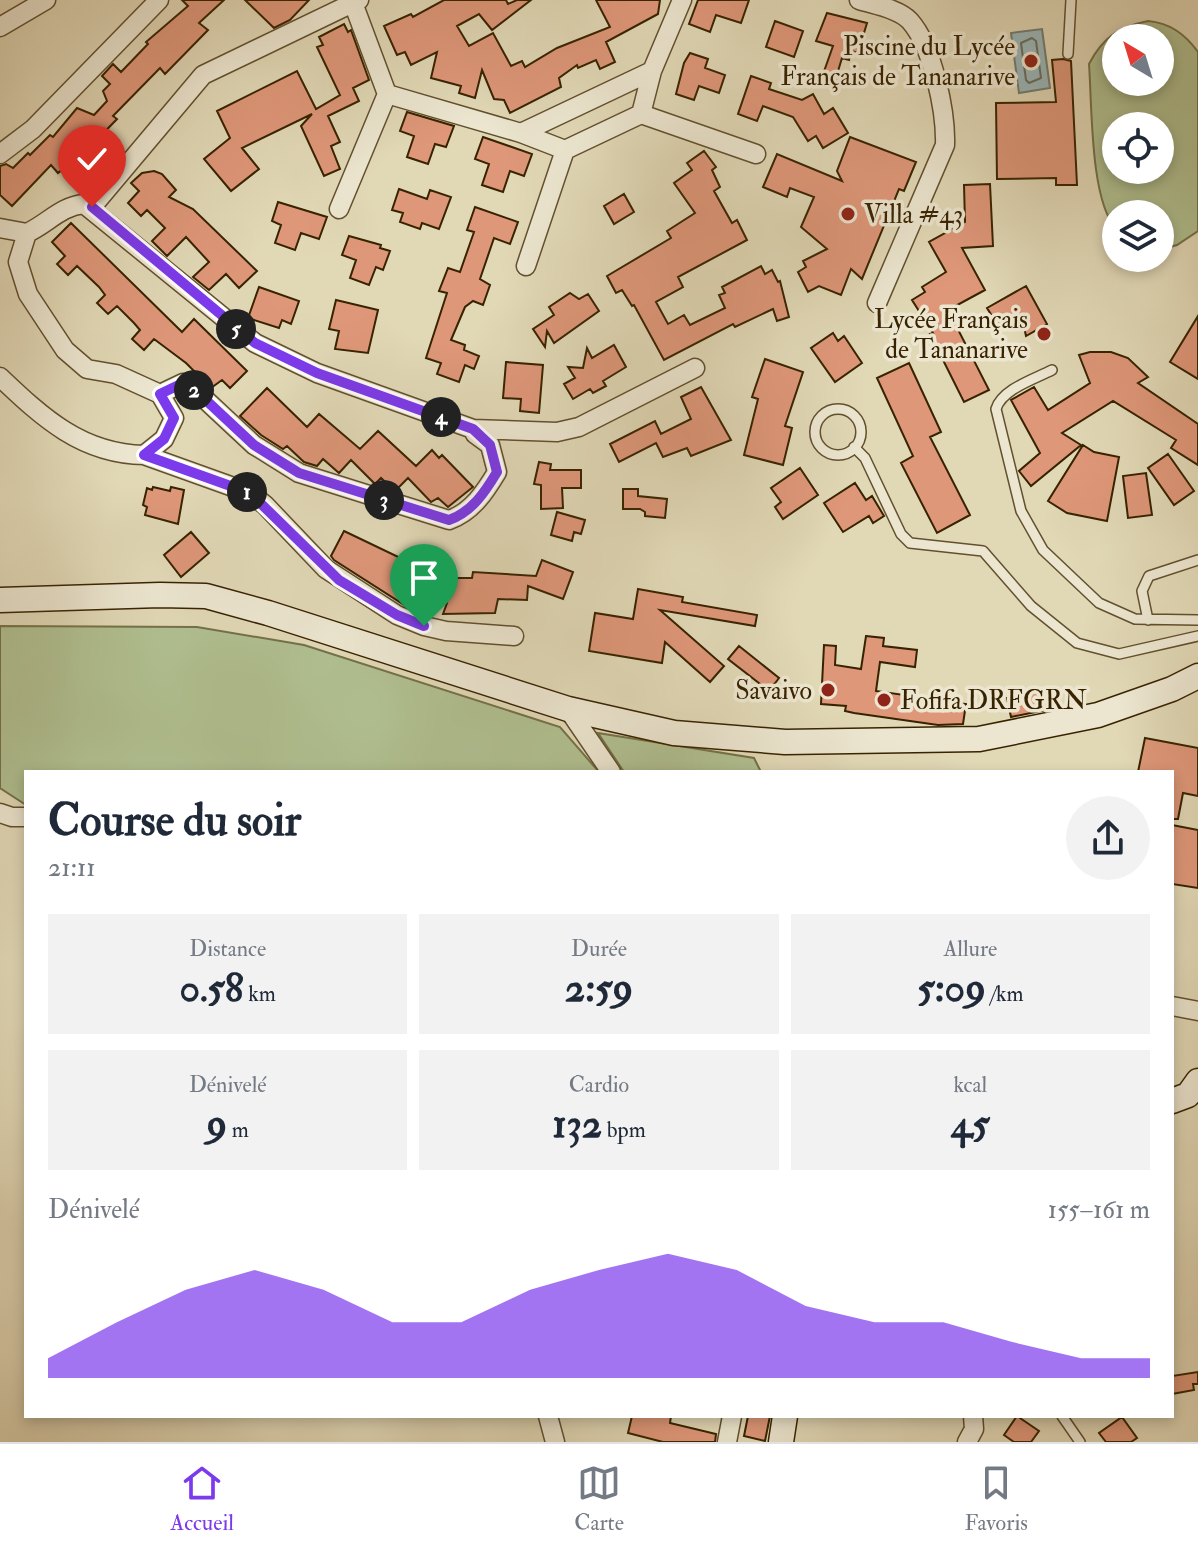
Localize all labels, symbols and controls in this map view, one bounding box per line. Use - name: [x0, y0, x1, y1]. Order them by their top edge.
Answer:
- north arrow: [1102, 24, 1174, 96]
- map controls: [1102, 24, 1174, 272]
- place label: Piscine du Lycée Français de Tananarive: [780, 31, 1015, 93]
- marker: Piscine du Lycée Français de Tananarive: [1022, 52, 1040, 70]
- button: locate: [1102, 112, 1174, 184]
- pin: [58, 125, 126, 207]
- icon: check: [70, 137, 114, 181]
- place label: Villa #43: [864, 199, 963, 231]
- button: layers: [1102, 200, 1174, 272]
- marker: Villa #43: [839, 205, 857, 223]
- place label: Lycée Français de Tananarive: [874, 304, 1028, 366]
- pin: 5: [216, 309, 256, 349]
- text: 5: [231, 315, 241, 343]
- marker: Lycée Français de Tananarive: [1035, 325, 1053, 343]
- pin: 2: [174, 370, 214, 410]
- text: 2: [188, 376, 200, 404]
- pin: 4: [421, 397, 461, 437]
- text: 4: [435, 403, 447, 431]
- pin: 1: [227, 472, 267, 512]
- text: 1: [243, 478, 251, 506]
- pin: 3: [364, 480, 404, 520]
- text: 3: [380, 486, 388, 514]
- pin: [390, 544, 458, 626]
- icon: arrive: [402, 556, 446, 600]
- place label: Savaivo: [735, 675, 812, 707]
- marker: Savaivo: [819, 681, 837, 699]
- place label: Fofifa DRFGRN: [900, 685, 1087, 717]
- marker: Fofifa DRFGRN: [875, 691, 893, 709]
- text: Course du soir: [48, 794, 301, 849]
- button: share: [1066, 796, 1150, 880]
- text: 21:11: [48, 852, 95, 884]
- text: Distance: [189, 935, 266, 963]
- text: Durée: [571, 935, 627, 963]
- text: Allure: [943, 935, 997, 963]
- text: 0.58: [180, 963, 244, 1014]
- text: 2:59: [565, 963, 633, 1014]
- text: 5:09: [917, 963, 986, 1014]
- text: km: [244, 980, 276, 1008]
- text: /km: [986, 980, 1024, 1008]
- text: Dénivelé: [189, 1071, 266, 1099]
- text: Cardio: [569, 1071, 629, 1099]
- text: kcal: [953, 1071, 987, 1099]
- text: 9: [207, 1099, 227, 1150]
- text: 132: [552, 1099, 602, 1150]
- text: 45: [951, 1099, 990, 1150]
- text: m: [227, 1116, 249, 1144]
- text: bpm: [602, 1116, 646, 1144]
- text: Dénivelé: [48, 1194, 140, 1226]
- text: 155–161 m: [1048, 1194, 1150, 1226]
- tab: Accueil: [170, 1461, 234, 1537]
- tab: Carte: [574, 1461, 624, 1537]
- tab: Favoris: [964, 1461, 1028, 1537]

